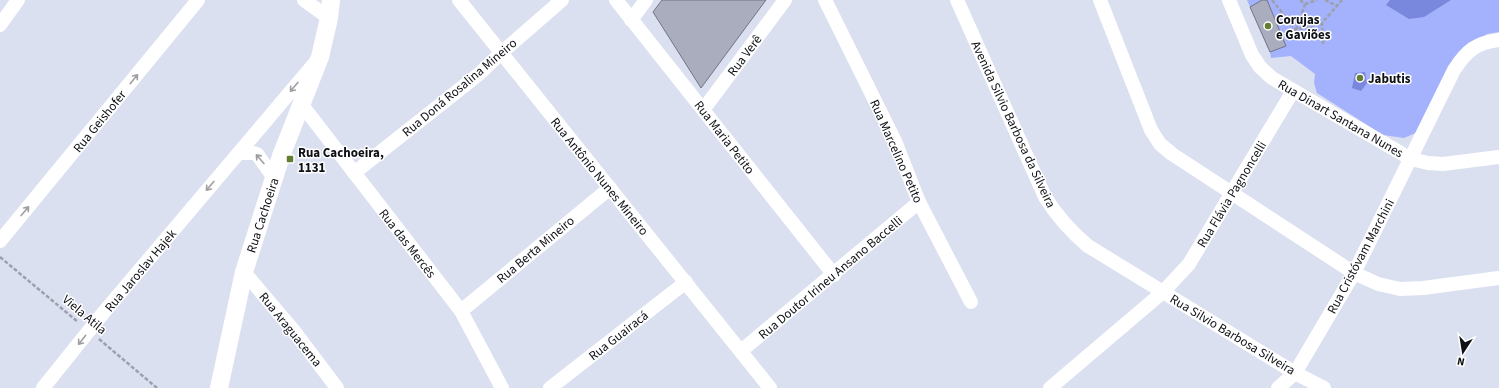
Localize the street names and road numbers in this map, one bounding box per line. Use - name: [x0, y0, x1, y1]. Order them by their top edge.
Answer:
- street label: Rua Verê: [723, 31, 766, 80]
- street label: Rua Doná Rosalina Mineiro: [398, 34, 521, 141]
- street label: Avenida Silvio Barbosa da Silveira: [966, 38, 1060, 211]
- street label: Rua Dinart Santana Nunes: [1275, 76, 1407, 162]
- street label: Rua Geishofer: [69, 86, 131, 157]
- street label: Rua Maria Petito: [690, 97, 759, 178]
- street label: Rua Marcelino Petito: [865, 97, 927, 206]
- street label: Rua Antônio Nunes Mineiro: [546, 114, 652, 239]
- street label: Rua Flávia Pagnoncelli: [1193, 138, 1271, 251]
- street label: Rua Cachoeira: [242, 175, 284, 255]
- street label: Rua Cristóvam Marchini: [1323, 196, 1399, 317]
- street label: Rua das Mercês: [374, 205, 440, 282]
- street label: Rua Berta Mineiro: [493, 212, 578, 288]
- street label: Rua Doutor Irineu Ansano Baccelli: [755, 212, 907, 344]
- street label: Rua Jaroslav Hajek: [101, 225, 181, 316]
- street label: Rua Araguacema: [255, 289, 326, 371]
- street label: Rua Silvio Barbosa Silveira: [1166, 290, 1299, 379]
- street label: Viela Atila: [58, 291, 111, 339]
- street label: Rua Guairacá: [585, 307, 652, 365]

